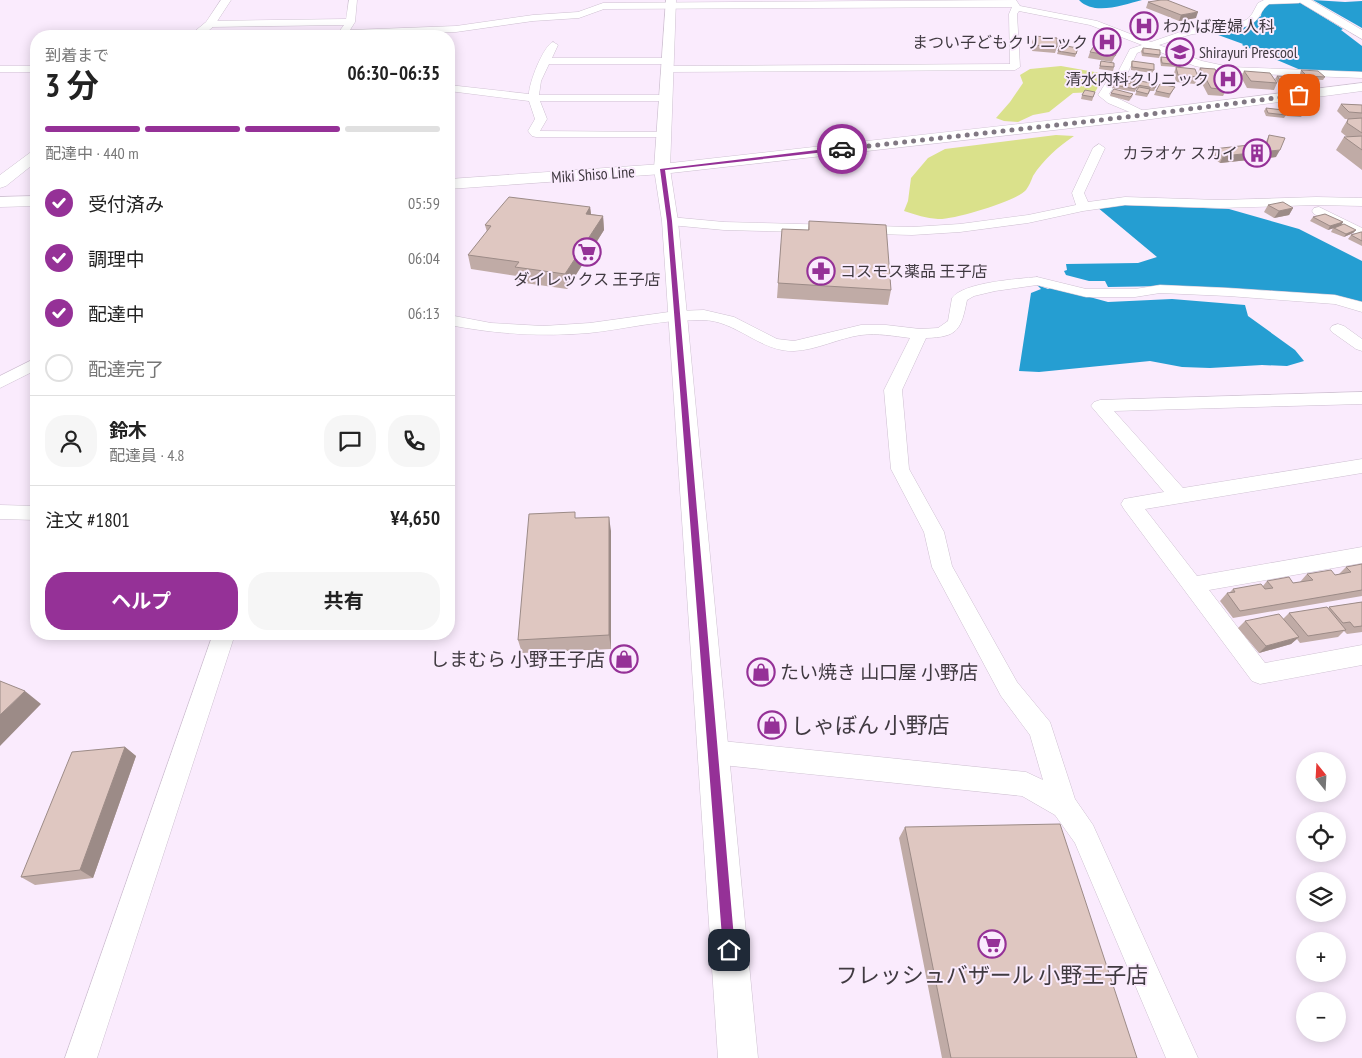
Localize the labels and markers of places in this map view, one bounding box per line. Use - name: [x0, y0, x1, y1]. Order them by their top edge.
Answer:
- hospital icon: わかば産婦人科: [1129, 11, 1159, 41]
- place label: わかば産婦人科: [1163, 16, 1275, 36]
- hospital icon: まつい子どもクリニック: [1092, 27, 1122, 57]
- place label: まつい子どもクリニック: [912, 32, 1088, 52]
- school or university icon: Shirayuri Prescool: [1165, 37, 1195, 67]
- place label: Shirayuri Prescool: [1199, 42, 1298, 62]
- hospital icon: 清水内科クリニック: [1213, 64, 1243, 94]
- place label: 清水内科クリニック: [1065, 69, 1209, 89]
- pin: [1278, 74, 1320, 116]
- building icon: カラオケ スカイ: [1242, 138, 1272, 168]
- place label: カラオケ スカイ: [1123, 143, 1238, 163]
- supermarket icon: ダイレックス 王子店: [572, 237, 602, 267]
- pharmacy icon: コスモス薬品 王子店: [806, 256, 836, 286]
- place label: コスモス薬品 王子店: [840, 261, 987, 281]
- place label: ダイレックス 王子店: [514, 269, 660, 289]
- shop icon: しまむら 小野王子店: [609, 644, 639, 674]
- place label: しまむら 小野王子店: [430, 647, 605, 671]
- shop icon: たい焼き 山口屋 小野店: [746, 657, 776, 687]
- place label: たい焼き 山口屋 小野店: [780, 660, 978, 684]
- shop icon: しゃぼん 小野店: [757, 710, 787, 740]
- place label: しゃぼん 小野店: [791, 711, 950, 739]
- pin: [708, 929, 750, 971]
- supermarket icon: フレッシュバザール 小野王子店: [977, 929, 1007, 959]
- place label: フレッシュバザール 小野王子店: [836, 961, 1148, 989]

